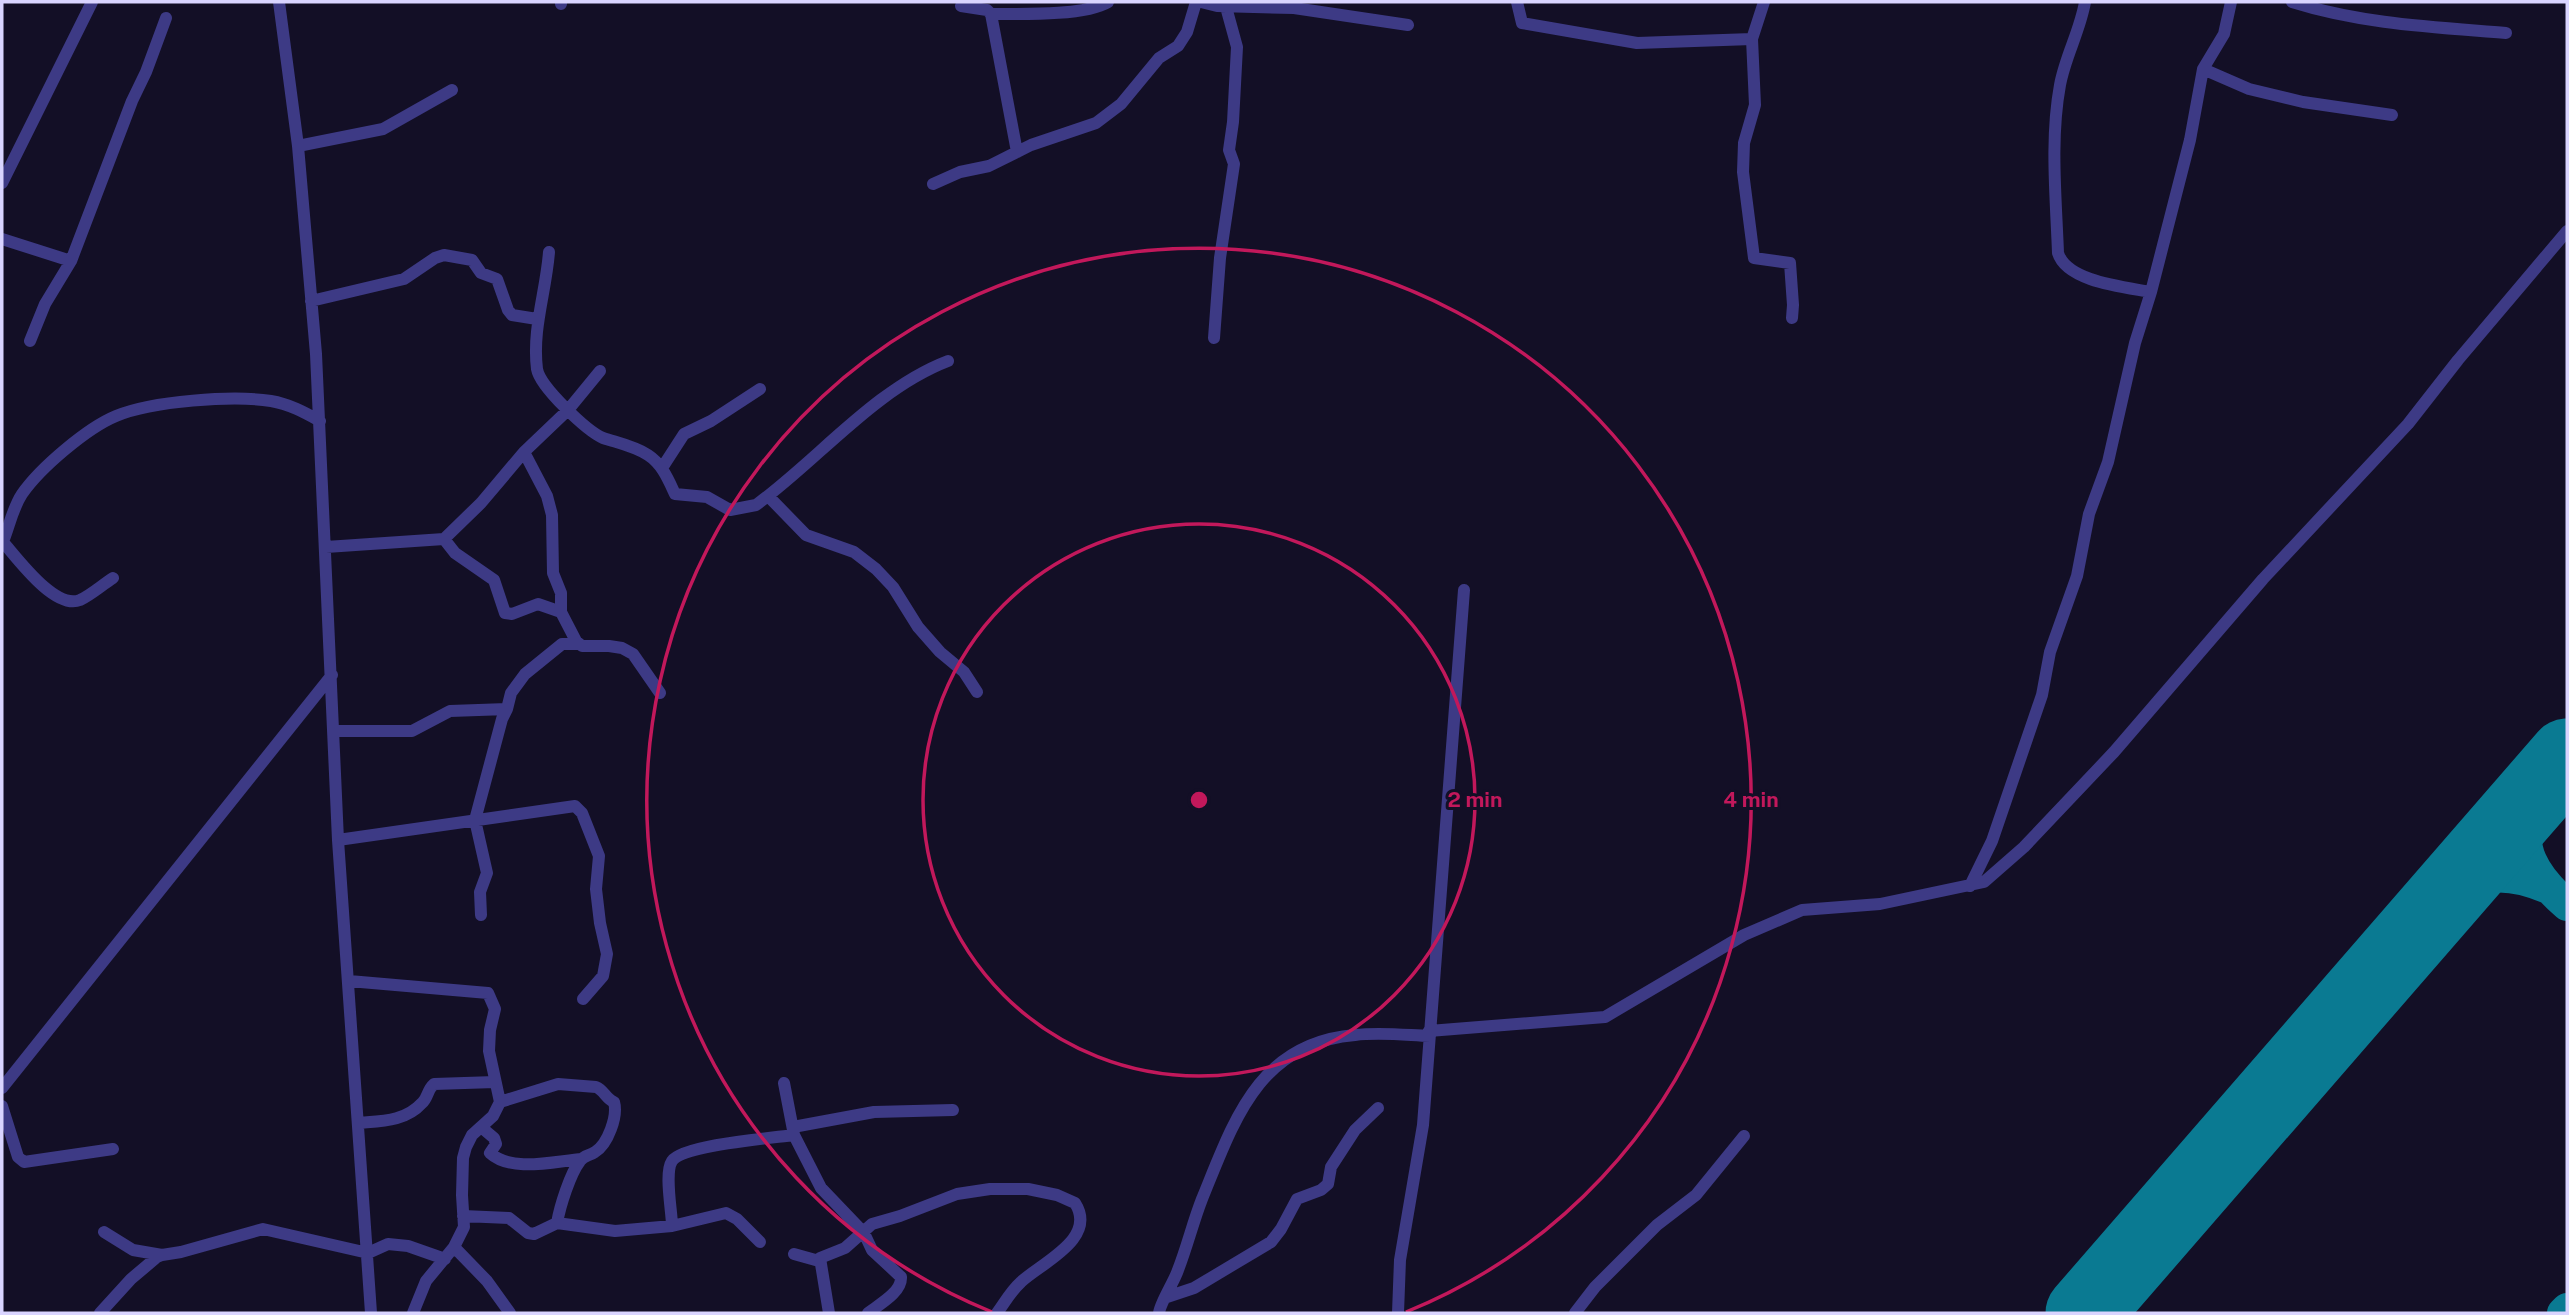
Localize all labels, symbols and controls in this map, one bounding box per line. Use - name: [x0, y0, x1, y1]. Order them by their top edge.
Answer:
- text: 2 min: [1447, 787, 1503, 812]
- text: 4 min: [1723, 787, 1779, 812]
- centre of rings: [1187, 788, 1211, 812]

